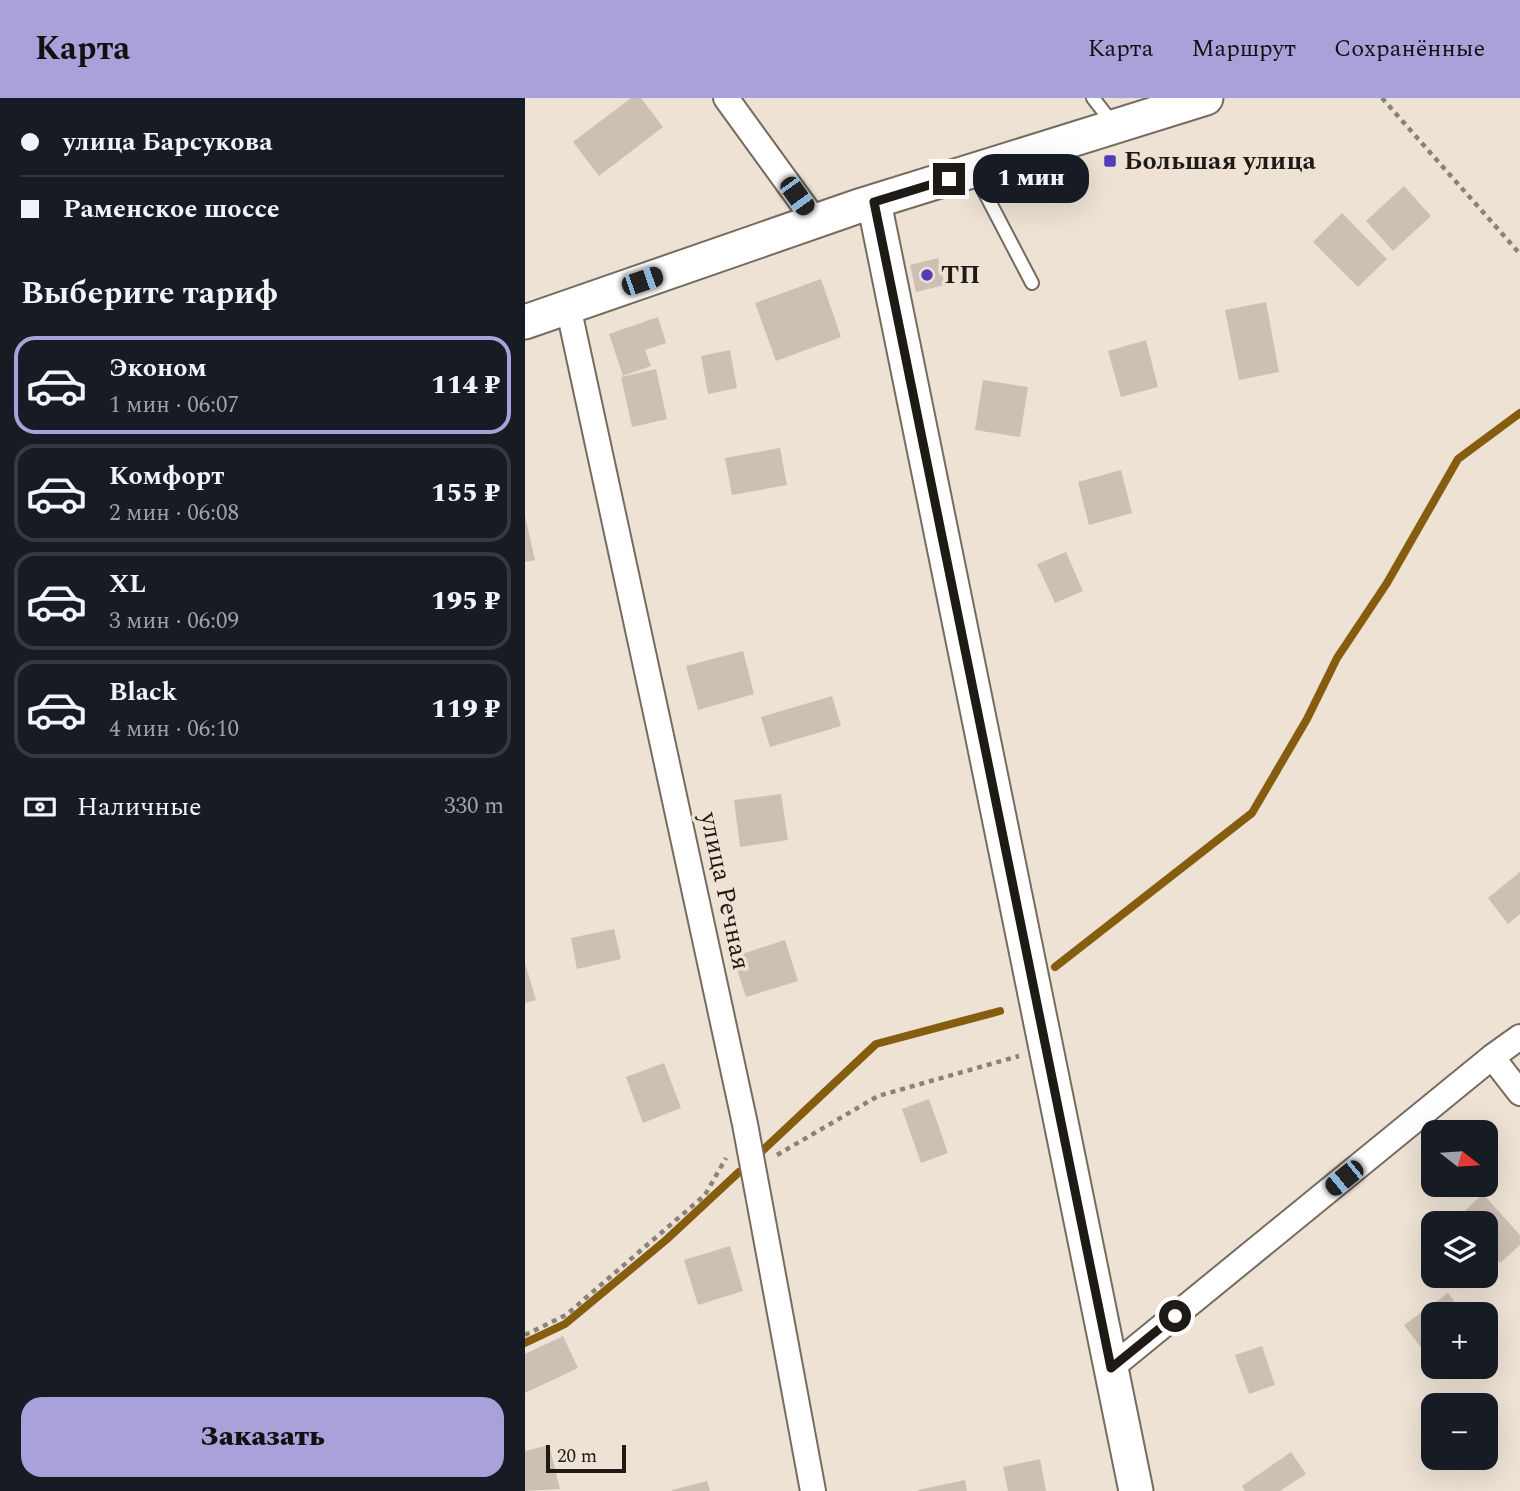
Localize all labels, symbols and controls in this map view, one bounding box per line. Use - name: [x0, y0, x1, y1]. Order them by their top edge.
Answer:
- text: Карта: [35, 24, 130, 74]
- text: Карта: [1088, 31, 1153, 67]
- text: Маршрут: [1191, 31, 1296, 67]
- text: Сохранённые: [1334, 31, 1485, 67]
- text: улица Барсукова: [63, 122, 273, 162]
- place label: Большая улица: [1124, 141, 1317, 181]
- marker: Большая улица: [1102, 153, 1118, 169]
- callout: 1 мин: [973, 154, 1089, 204]
- text: 1 мин: [997, 161, 1065, 196]
- route end: [933, 163, 965, 195]
- car: [777, 173, 818, 219]
- text: Раменское шоссе: [63, 189, 280, 229]
- place label: ТП: [941, 255, 980, 295]
- car: [619, 264, 666, 298]
- marker: ТП: [919, 267, 935, 283]
- text: Выберите тариф: [21, 269, 278, 318]
- text: Эконом: [109, 348, 207, 388]
- icon: car: [25, 354, 88, 417]
- text: 114 ₽: [431, 365, 500, 405]
- text: 1 мин · 06:07: [109, 388, 239, 423]
- text: Комфорт: [109, 456, 224, 496]
- icon: car: [25, 462, 88, 525]
- text: 155 ₽: [431, 473, 500, 513]
- text: 2 мин · 06:08: [109, 496, 239, 531]
- text: XL: [109, 564, 146, 604]
- icon: car: [25, 570, 88, 633]
- text: 195 ₽: [431, 581, 500, 621]
- text: 3 мин · 06:09: [109, 604, 239, 639]
- text: Black: [109, 672, 177, 712]
- icon: car: [25, 678, 88, 741]
- text: 119 ₽: [431, 689, 500, 729]
- text: 4 мин · 06:10: [109, 712, 239, 747]
- text: Наличные: [77, 787, 202, 827]
- icon: cash: [21, 788, 59, 826]
- text: 330 m: [444, 789, 504, 824]
- street label: улица Речная: [689, 807, 761, 974]
- north arrow: [1421, 1120, 1498, 1197]
- map controls: [1421, 1120, 1498, 1470]
- car: [1322, 1157, 1367, 1199]
- button: layers: [1421, 1211, 1498, 1288]
- route start: [1159, 1300, 1191, 1332]
- button: +: [1421, 1302, 1498, 1379]
- button: −: [1421, 1393, 1498, 1470]
- button: Заказать: [21, 1397, 504, 1477]
- scale bar: [546, 1442, 627, 1474]
- text: 20 m: [557, 1442, 597, 1471]

